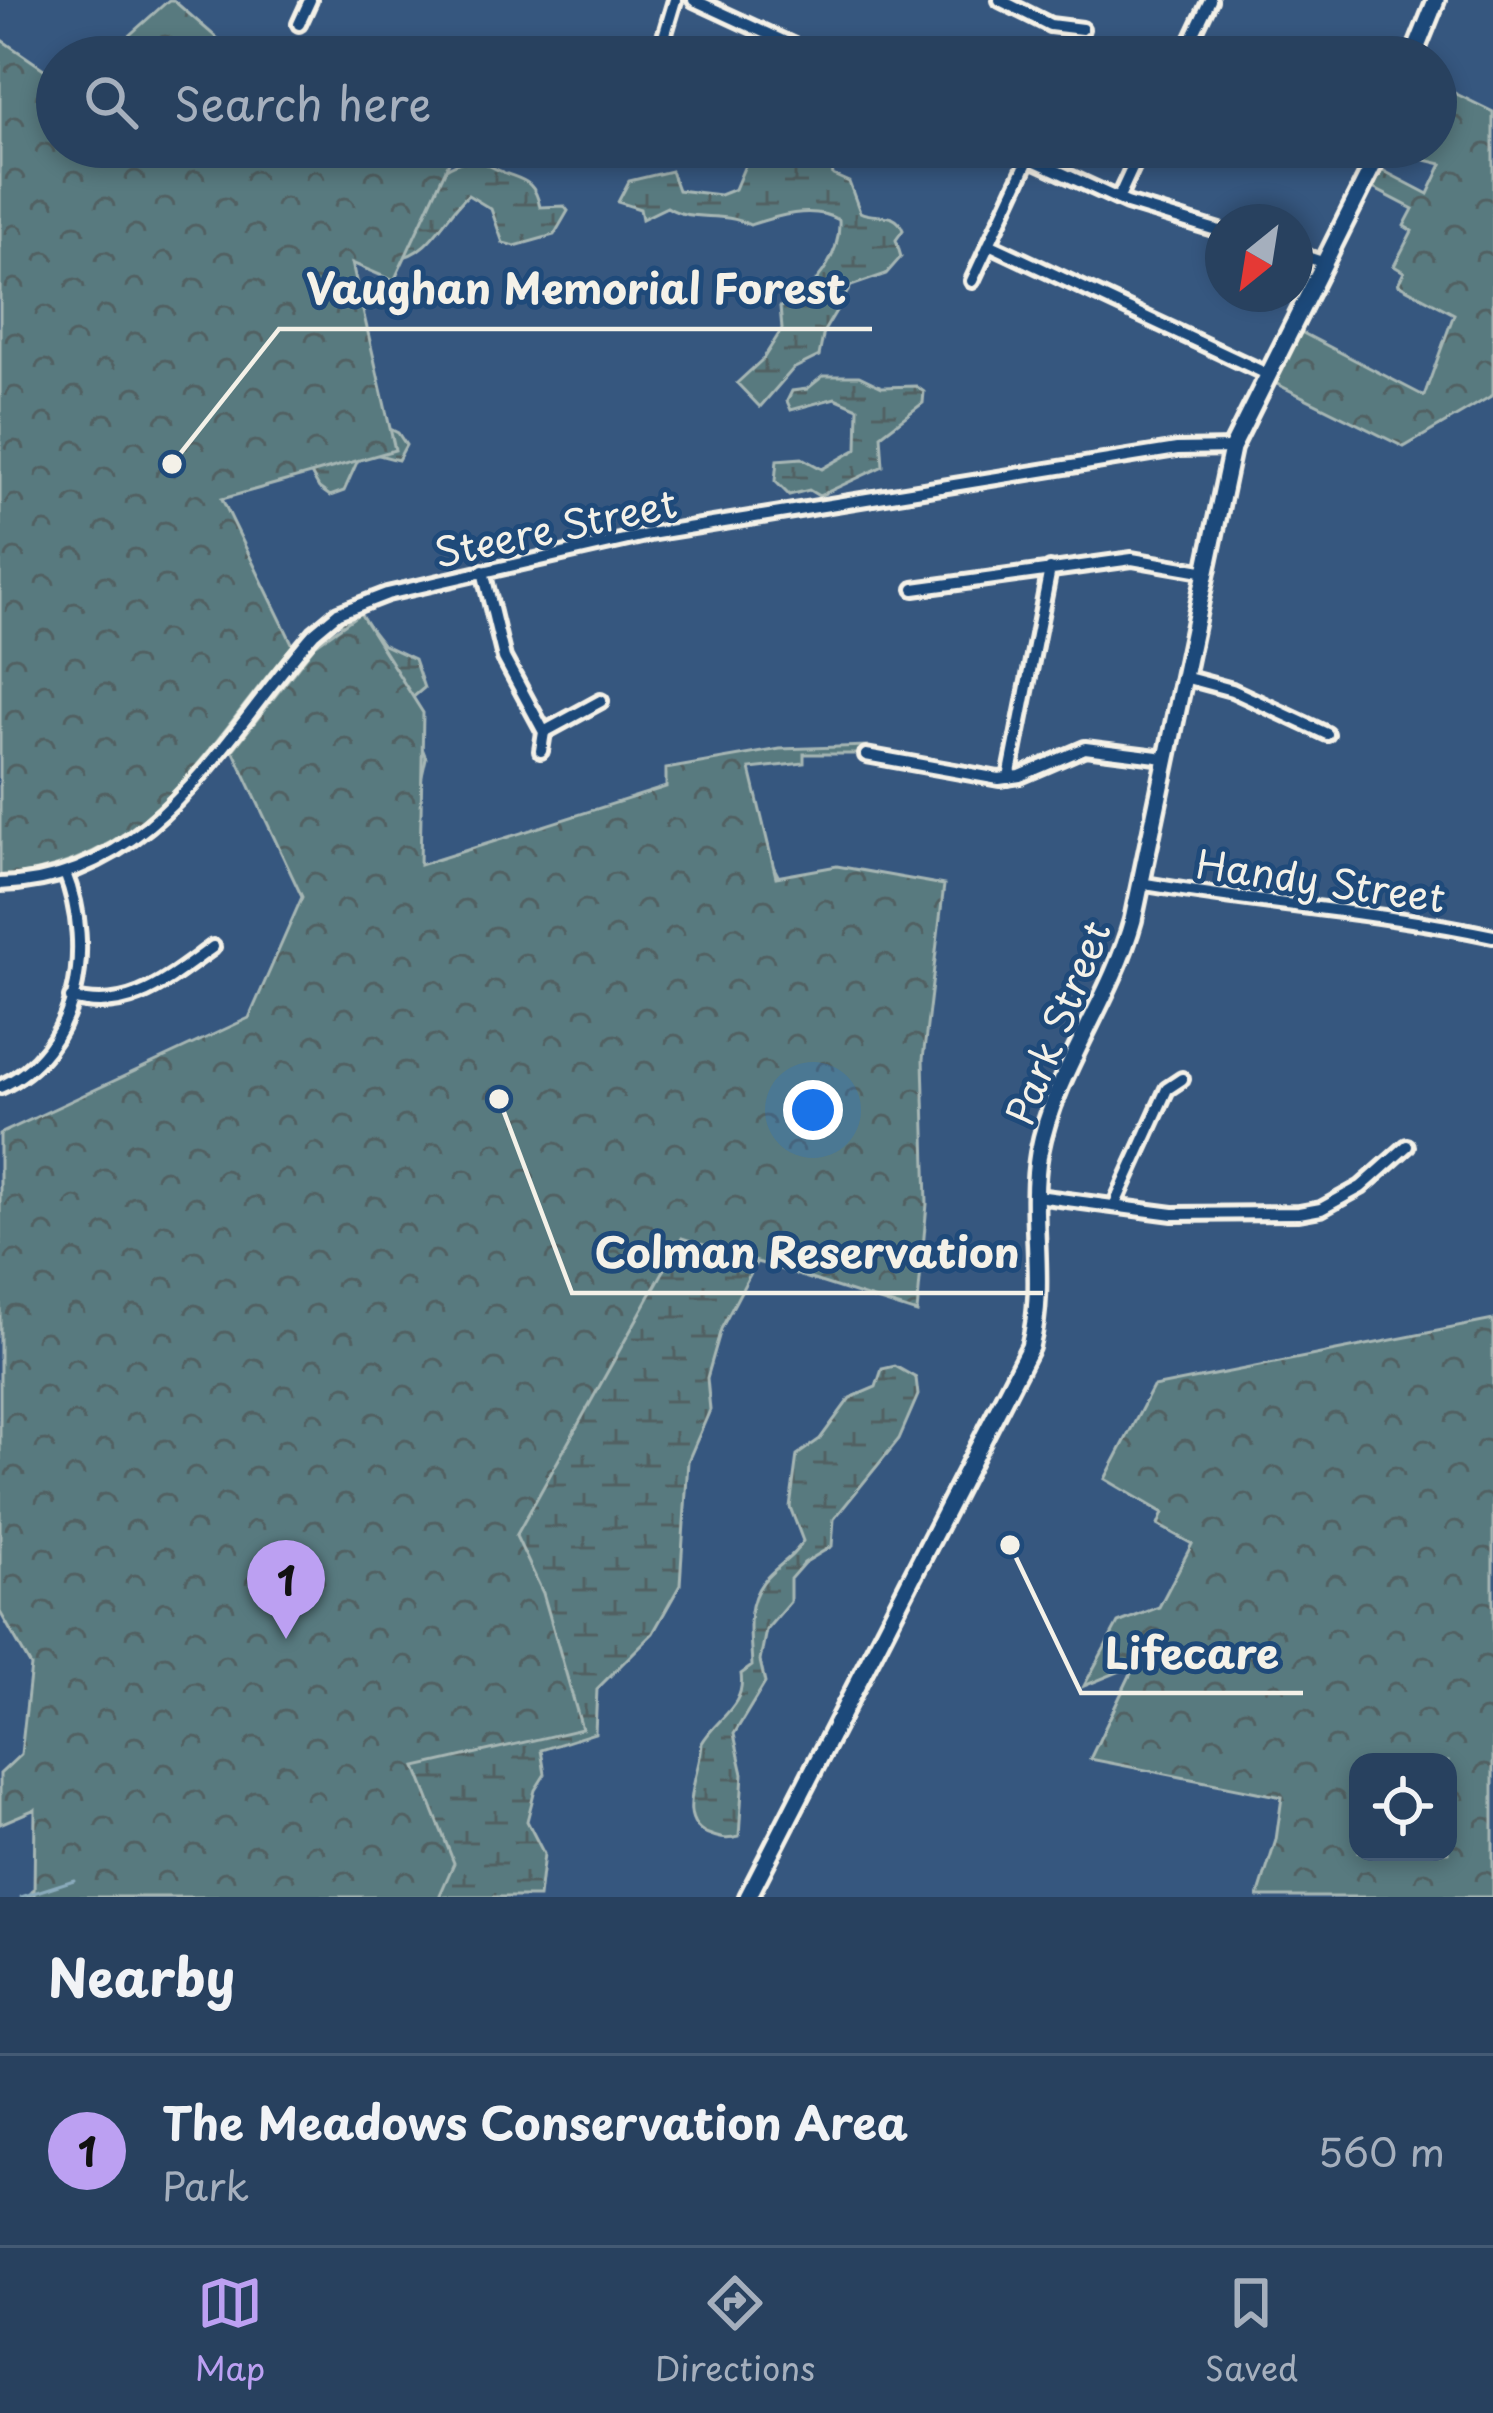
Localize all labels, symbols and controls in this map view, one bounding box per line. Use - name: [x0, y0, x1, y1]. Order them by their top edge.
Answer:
- search box: [36, 36, 1457, 168]
- text: Search here: [174, 68, 431, 136]
- icon: search: [78, 69, 144, 135]
- north arrow: [1205, 204, 1313, 312]
- callout: Vaughan Memorial Forest: [279, 251, 872, 329]
- text: Vaughan Memorial Forest: [306, 255, 846, 318]
- street label: Steere Street: [428, 472, 682, 580]
- street label: Handy Street: [1192, 832, 1450, 926]
- street label: Park Street: [988, 911, 1124, 1133]
- your location: [783, 1080, 843, 1140]
- callout: Colman Reservation: [572, 1215, 1043, 1293]
- text: Colman Reservation: [594, 1219, 1020, 1282]
- pin: 1: [247, 1540, 325, 1639]
- callout: Lifecare: [1081, 1615, 1303, 1693]
- text: Lifecare: [1105, 1620, 1279, 1683]
- map controls: [1349, 1753, 1457, 1861]
- button: locate: [1349, 1753, 1457, 1861]
- text: Nearby: [48, 1937, 235, 2014]
- text: The Meadows Conservation Area: [162, 2087, 908, 2155]
- text: 1: [78, 2121, 96, 2180]
- text: 560 m: [1318, 2121, 1445, 2180]
- text: Park: [162, 2155, 249, 2214]
- tab: Map: [195, 2270, 265, 2392]
- tab: Directions: [655, 2270, 815, 2392]
- tab: Saved: [1205, 2270, 1298, 2392]

